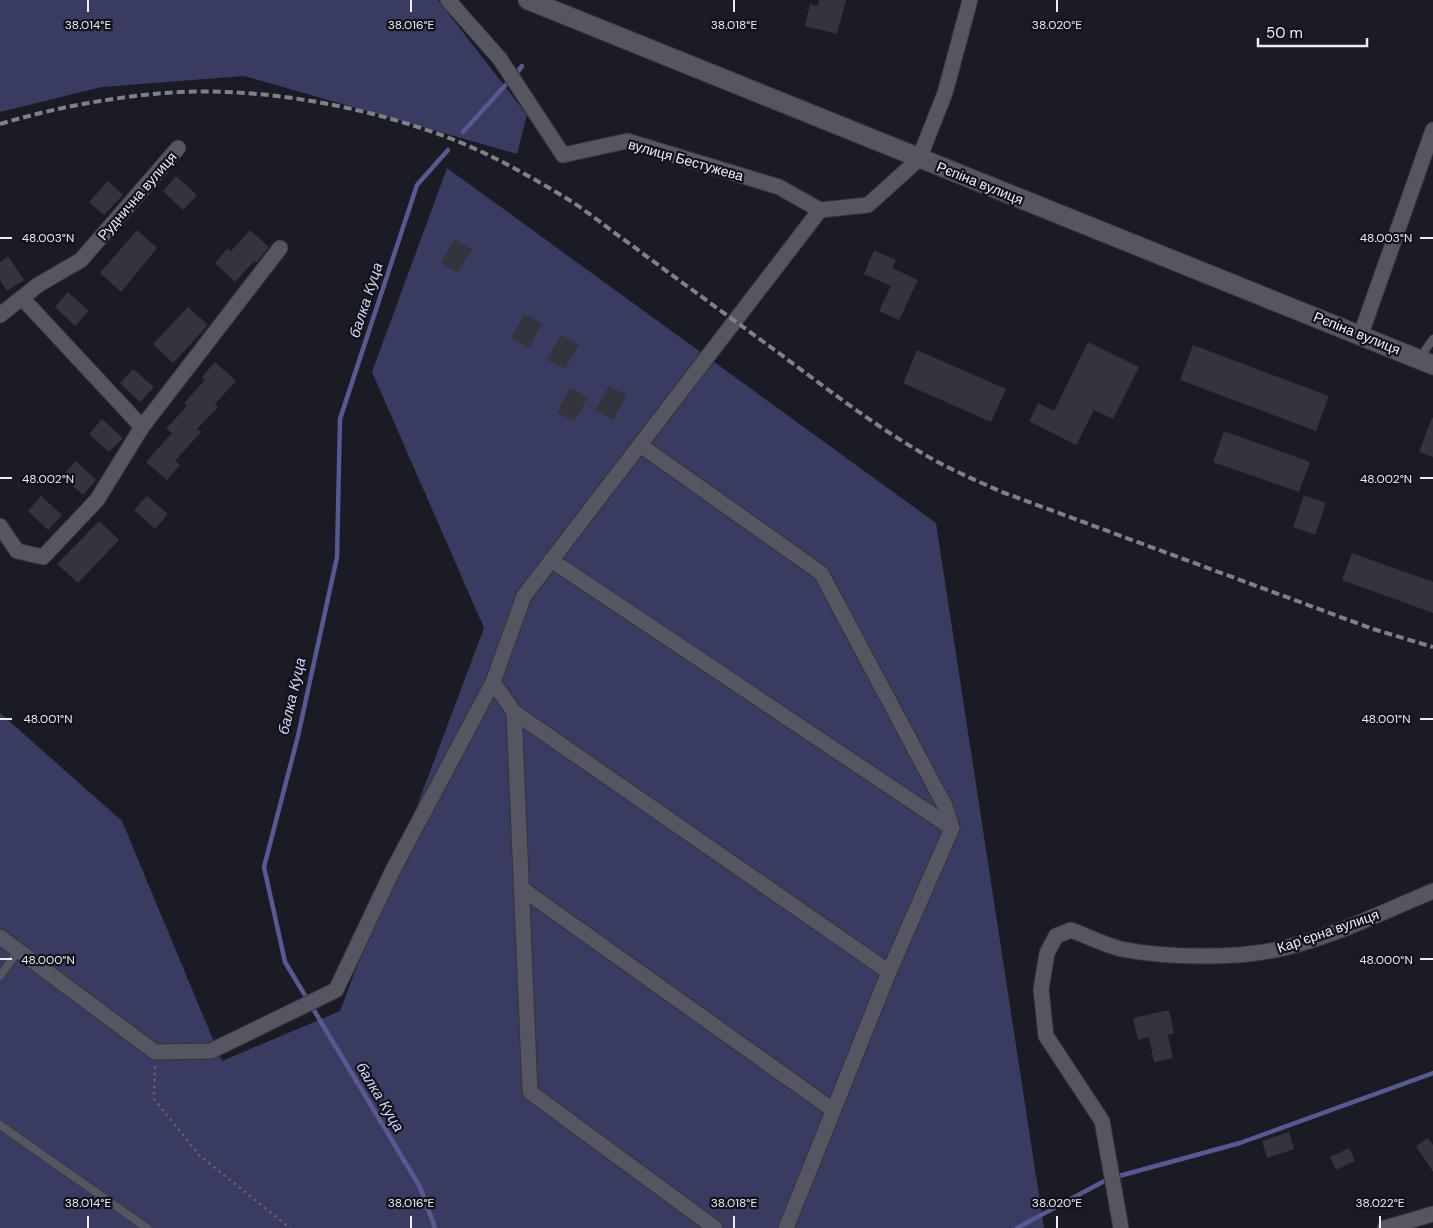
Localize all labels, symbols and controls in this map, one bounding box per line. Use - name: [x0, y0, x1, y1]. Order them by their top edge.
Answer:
- scale bar: [1258, 15, 1367, 47]
- text: 38.014°E: [65, 17, 111, 33]
- text: 38.016°E: [388, 17, 435, 33]
- text: 38.018°E: [711, 17, 757, 33]
- text: 38.020°E: [1032, 17, 1082, 33]
- text: 50 m: [1266, 23, 1303, 43]
- street label: вулиця Бестужева: [626, 135, 746, 185]
- street label: Руднична вулиця: [94, 148, 180, 244]
- street label: Рєпіна вулиця: [934, 157, 1026, 209]
- text: 48.003°N: [22, 230, 74, 246]
- text: 48.003°N: [1360, 230, 1412, 246]
- water label: балка Куца: [344, 260, 388, 340]
- street label: Рєпіна вулиця: [1311, 307, 1403, 359]
- text: 48.002°N: [22, 471, 74, 487]
- text: 48.002°N: [1360, 471, 1412, 487]
- water label: балка Куца: [273, 656, 311, 736]
- text: 48.001°N: [23, 711, 73, 727]
- text: 48.001°N: [1361, 711, 1411, 727]
- street label: Карʼєрна вулиця: [1275, 905, 1381, 957]
- text: 48.000°N: [21, 952, 75, 968]
- text: 48.000°N: [1359, 952, 1413, 968]
- water label: балка Куца: [351, 1058, 409, 1136]
- text: 38.014°E: [65, 1195, 111, 1211]
- text: 38.016°E: [388, 1195, 435, 1211]
- text: 38.018°E: [711, 1195, 757, 1211]
- text: 38.020°E: [1032, 1195, 1082, 1211]
- text: 38.022°E: [1355, 1195, 1405, 1211]

